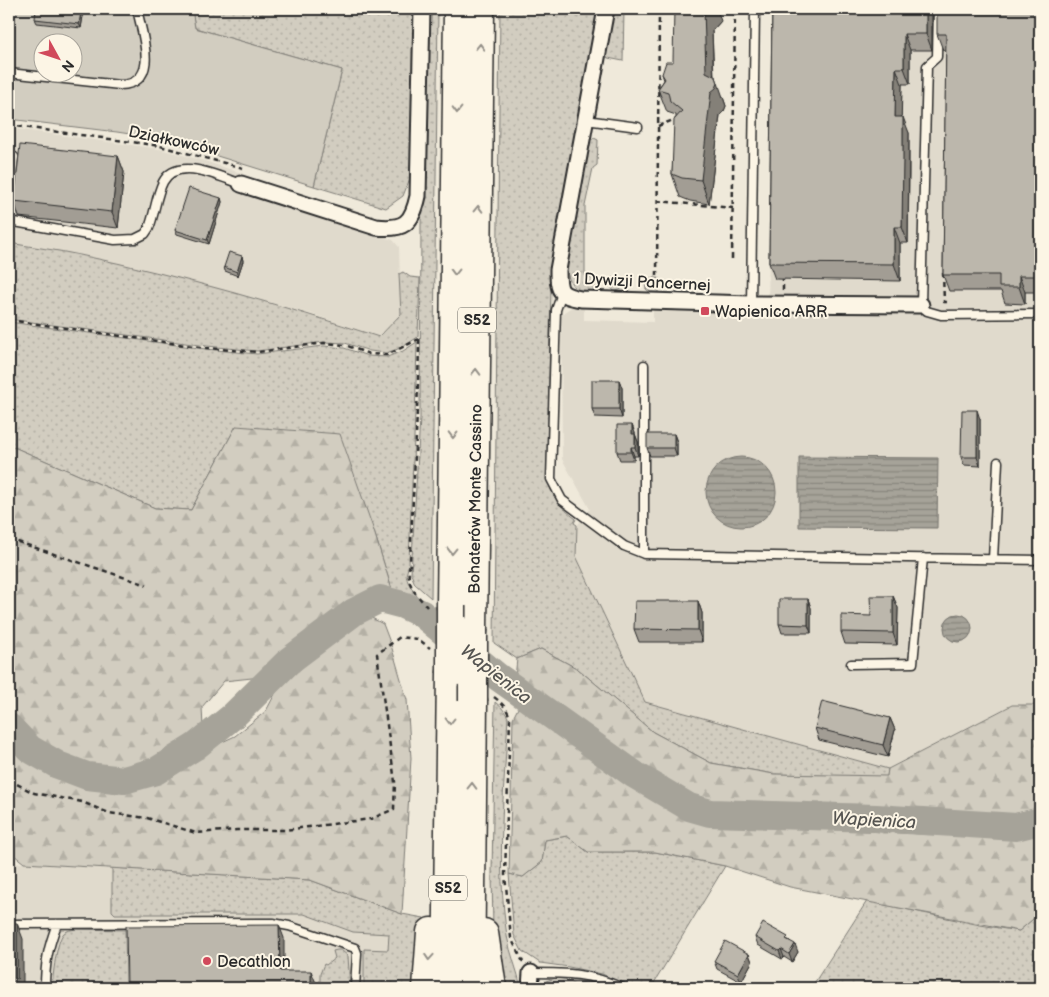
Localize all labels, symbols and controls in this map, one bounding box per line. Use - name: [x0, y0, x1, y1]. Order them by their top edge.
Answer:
- north arrow: [32, 32, 82, 82]
- one-way arrow: [475, 42, 485, 50]
- text: N: [58, 57, 77, 76]
- one-way arrow: [452, 106, 462, 114]
- street label: Działkowców: [127, 123, 221, 160]
- one-way arrow: [473, 205, 483, 212]
- one-way arrow: [450, 269, 460, 277]
- street label: 1 Dywizji Pancernej: [573, 269, 711, 296]
- place label: Wapienica ARR: [715, 303, 827, 322]
- marker: Wapienica ARR: [699, 305, 711, 317]
- road number: S52: [458, 308, 496, 332]
- one-way arrow: [471, 367, 481, 375]
- street label: Bohaterów Monte Cassino: [465, 404, 487, 594]
- one-way arrow: [448, 432, 458, 439]
- one-way arrow: [447, 548, 457, 556]
- water label: Wapienica: [456, 640, 535, 709]
- one-way arrow: [445, 718, 455, 726]
- one-way arrow: [467, 782, 478, 790]
- water label: Wapienica: [831, 808, 917, 833]
- road number: S52: [429, 876, 467, 900]
- place label: Decathlon: [217, 953, 291, 972]
- one-way arrow: [424, 953, 435, 961]
- marker: Decathlon: [201, 955, 213, 967]

